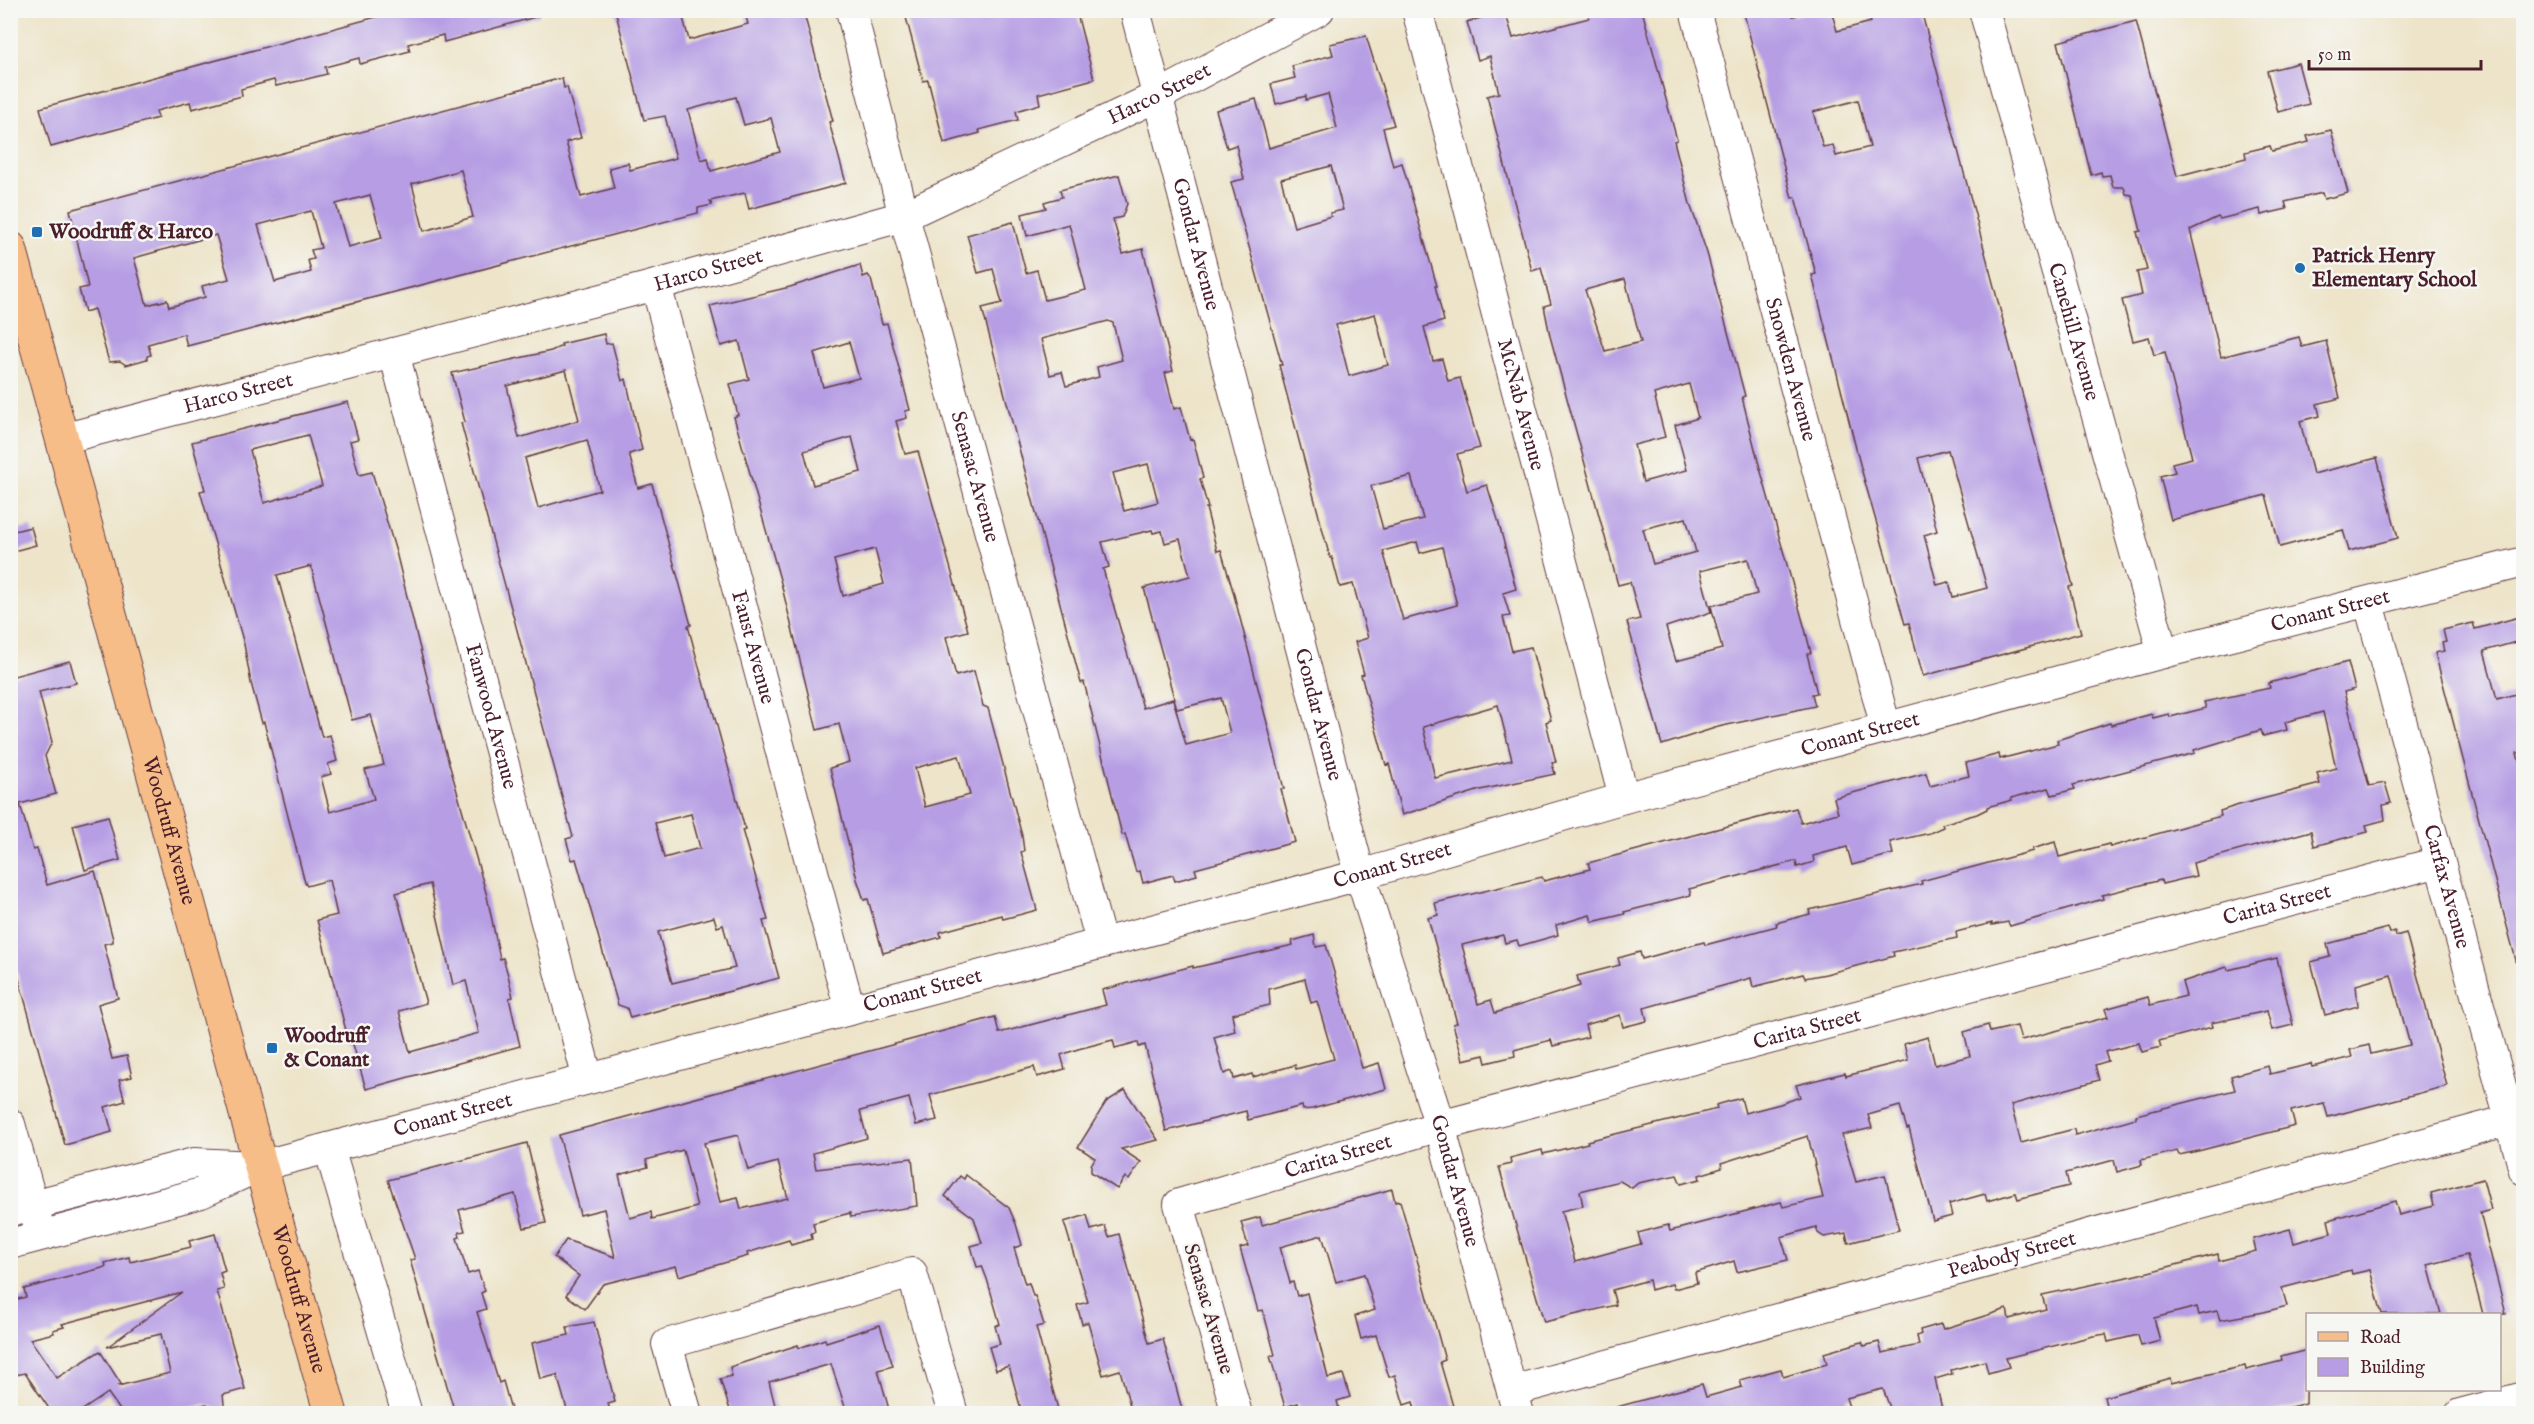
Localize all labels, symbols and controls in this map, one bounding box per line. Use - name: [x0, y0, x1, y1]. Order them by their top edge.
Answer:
- scale bar: [2309, 33, 2482, 71]
- text: 50 m: [2318, 44, 2351, 67]
- street label: Harco Street: [1103, 57, 1216, 131]
- street label: Gondar Avenue: [1166, 175, 1226, 314]
- place label: Woodruff & Harco: [48, 219, 214, 246]
- marker: Woodruff & Harco: [30, 225, 44, 239]
- street label: Harco Street: [651, 242, 766, 298]
- place label: Patrick Henry Elementary School: [2312, 243, 2478, 294]
- street label: Canehill Avenue: [2042, 260, 2106, 404]
- marker: Patrick Henry Elementary School: [2293, 261, 2307, 275]
- street label: Snowden Avenue: [1759, 295, 1823, 445]
- street label: McNab Avenue: [1490, 336, 1551, 474]
- street label: Harco Street: [181, 366, 296, 420]
- street label: Senasac Avenue: [944, 408, 1006, 546]
- street label: Conant Street: [2268, 583, 2392, 639]
- street label: Faust Avenue: [725, 588, 781, 707]
- street label: Fanwood Avenue: [459, 641, 523, 792]
- street label: Gondar Avenue: [1288, 645, 1349, 784]
- street label: Conant Street: [1798, 706, 1922, 763]
- street label: Woodruff Avenue: [136, 754, 202, 908]
- street label: Carfax Avenue: [2417, 822, 2476, 952]
- street label: Conant Street: [1330, 836, 1454, 895]
- street label: Carita Street: [2220, 878, 2334, 932]
- street label: Conant Street: [860, 962, 985, 1019]
- street label: Carita Street: [1750, 1002, 1864, 1056]
- place label: Woodruff & Conant: [283, 1023, 370, 1074]
- marker: Woodruff & Conant: [265, 1041, 279, 1055]
- street label: Conant Street: [391, 1086, 515, 1144]
- street label: Gondar Avenue: [1424, 1111, 1486, 1250]
- street label: Carita Street: [1281, 1128, 1395, 1185]
- street label: Woodruff Avenue: [265, 1222, 332, 1377]
- street label: Peabody Street: [1945, 1225, 2079, 1286]
- street label: Senasac Avenue: [1176, 1240, 1240, 1378]
- legend: [2306, 1313, 2501, 1391]
- text: Road: [2360, 1327, 2401, 1350]
- text: Building: [2360, 1357, 2425, 1380]

